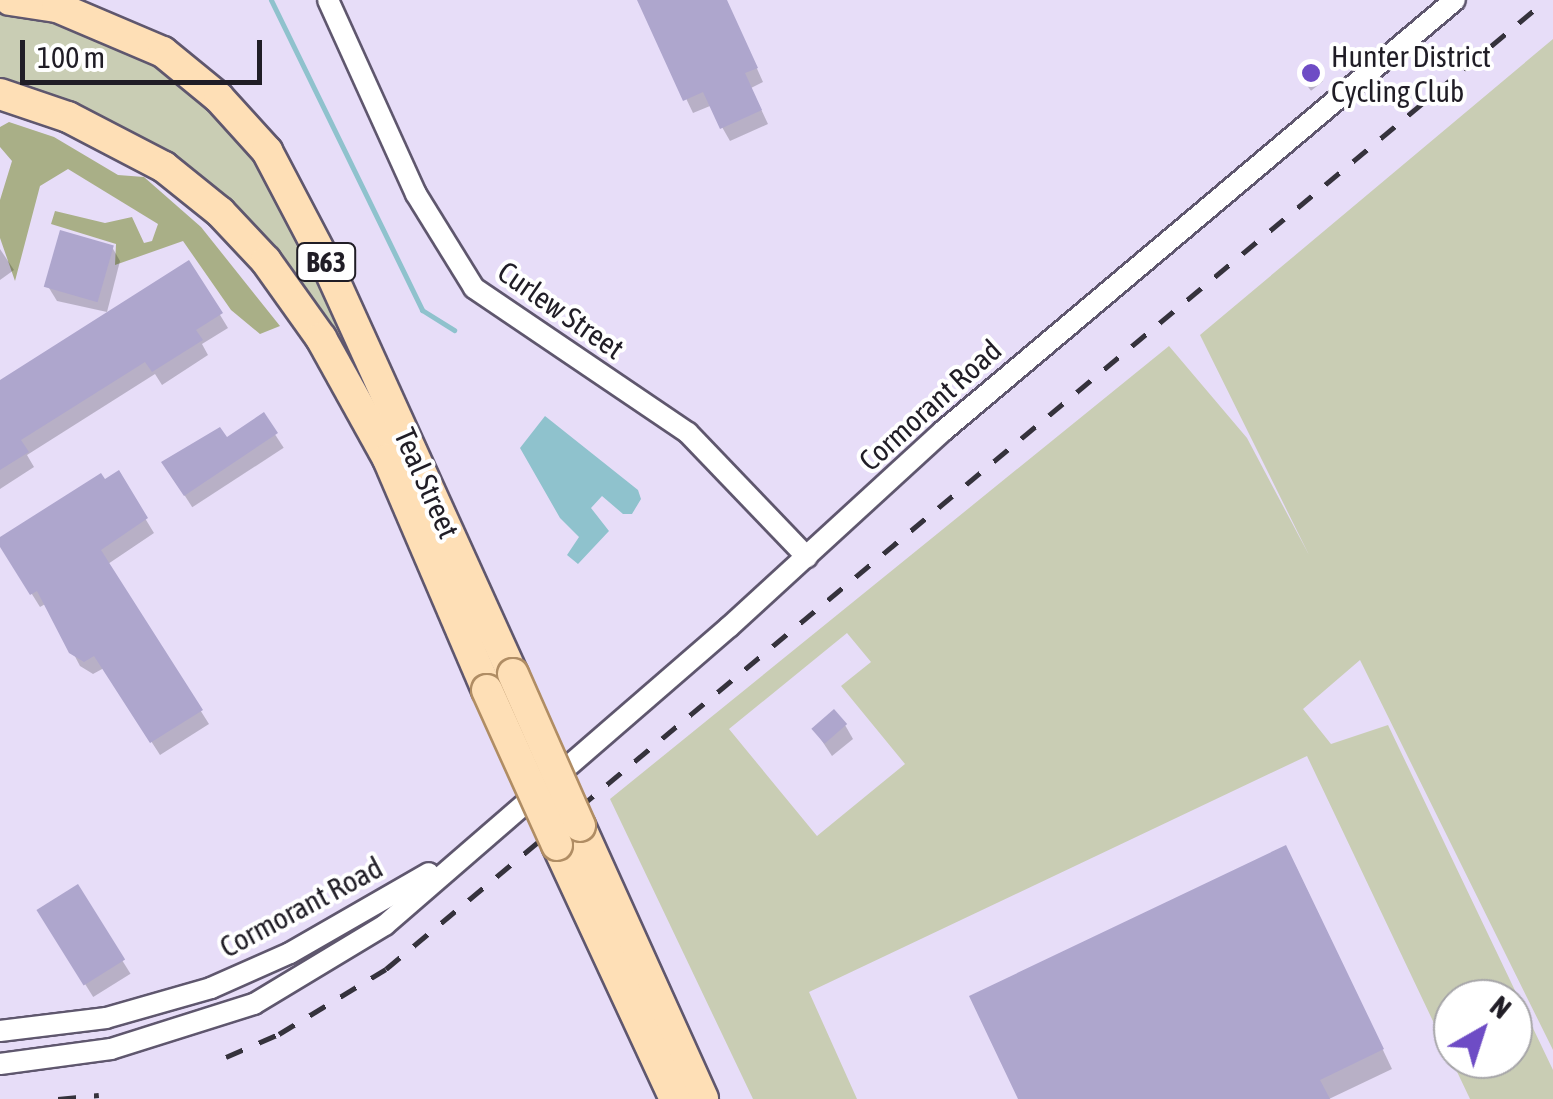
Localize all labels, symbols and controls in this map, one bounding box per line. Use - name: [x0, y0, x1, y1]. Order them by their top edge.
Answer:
- scale bar: [25, 20, 268, 82]
- place label: Hunter District Cycling Club: [1331, 38, 1491, 108]
- text: 100 m: [37, 40, 105, 74]
- marker: Hunter District Cycling Club: [1300, 62, 1322, 84]
- road number: B63: [296, 239, 356, 285]
- street label: Curlew Street: [491, 253, 631, 367]
- street label: Cormorant Road: [851, 332, 1009, 478]
- street label: Teal Street: [387, 422, 467, 544]
- street label: Cormorant Road: [214, 849, 388, 965]
- north arrow: [1433, 979, 1533, 1079]
- text: N: [1484, 990, 1517, 1025]

